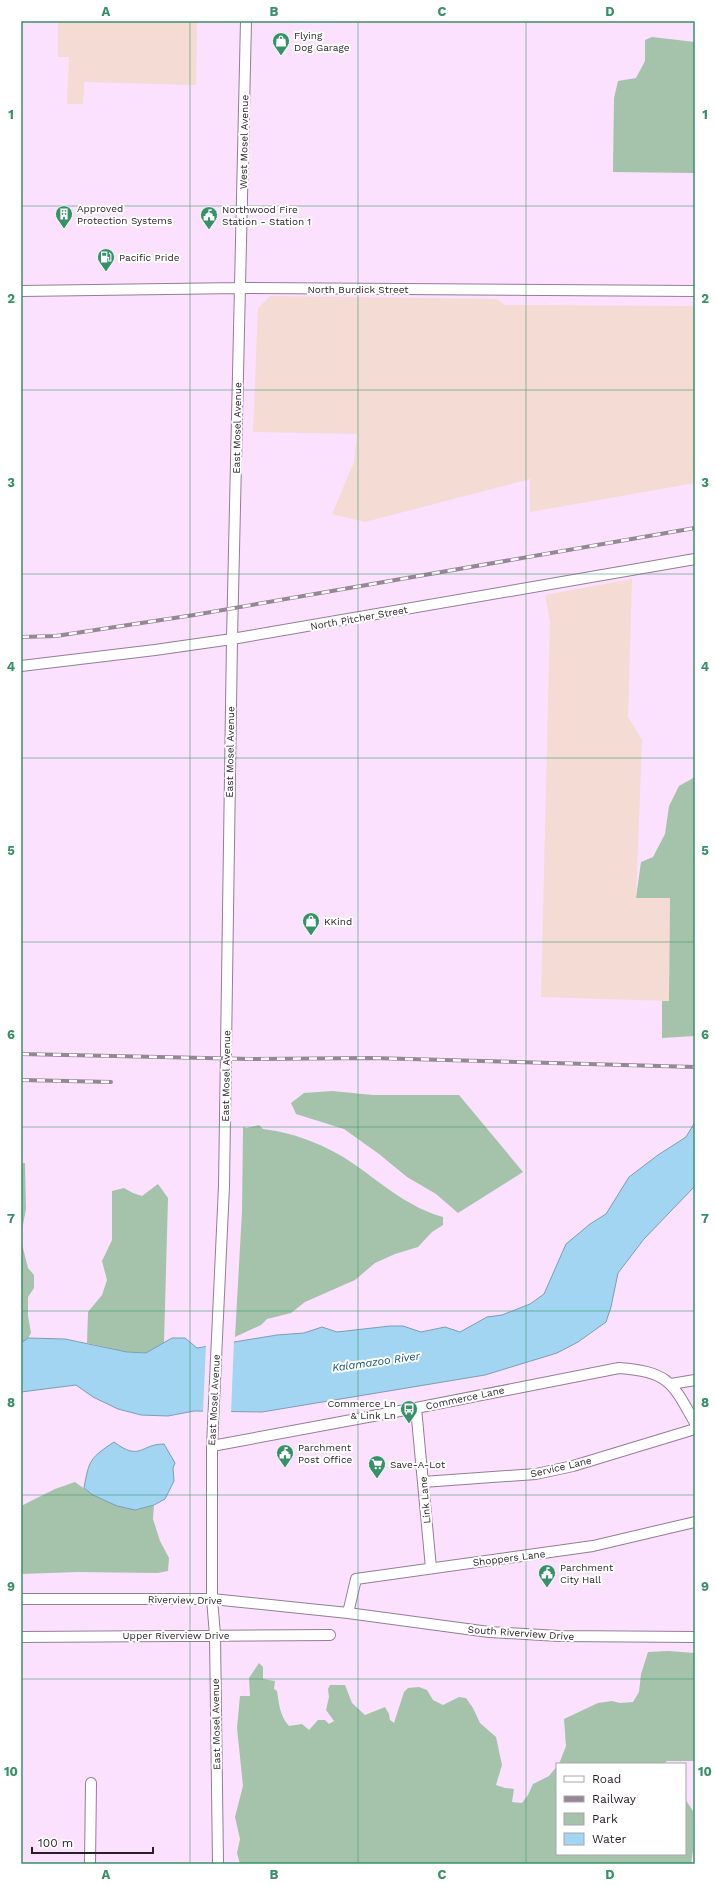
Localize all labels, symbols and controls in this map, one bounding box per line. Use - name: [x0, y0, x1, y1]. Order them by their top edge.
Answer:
- text: A: [102, 4, 111, 19]
- text: B: [270, 4, 279, 19]
- text: C: [438, 4, 447, 19]
- text: D: [605, 4, 615, 19]
- place label: Flying Dog Garage: [294, 30, 350, 53]
- shop icon: Flying Dog Garage: [271, 31, 291, 56]
- street label: West Mosel Avenue: [238, 94, 250, 189]
- text: 1: [8, 107, 14, 122]
- text: 1: [702, 107, 708, 122]
- place label: Approved Protection Systems: [77, 203, 172, 226]
- building icon: Approved Protection Systems: [54, 204, 74, 229]
- place label: Northwood Fire Station - Station 1: [222, 204, 311, 227]
- public building icon: Northwood Fire Station - Station 1: [199, 205, 219, 230]
- fuel station icon: Pacific Pride: [96, 247, 116, 272]
- place label: Pacific Pride: [119, 252, 180, 263]
- street label: North Burdick Street: [308, 284, 409, 295]
- text: 2: [7, 291, 15, 306]
- text: 2: [701, 291, 709, 306]
- street label: East Mosel Avenue: [231, 382, 243, 474]
- text: 3: [7, 475, 15, 490]
- text: 3: [701, 475, 709, 490]
- street label: North Pitcher Street: [309, 604, 409, 632]
- text: 4: [7, 659, 16, 674]
- text: 4: [701, 659, 710, 674]
- street label: East Mosel Avenue: [224, 706, 236, 798]
- text: 5: [7, 843, 15, 858]
- text: 5: [701, 843, 709, 858]
- shop icon: KKind: [301, 911, 321, 936]
- place label: KKind: [324, 916, 352, 927]
- text: 6: [7, 1027, 15, 1042]
- text: 6: [701, 1027, 709, 1042]
- street label: East Mosel Avenue: [220, 1030, 232, 1122]
- text: 7: [7, 1211, 15, 1226]
- text: 7: [701, 1211, 709, 1226]
- water label: Kalamazoo River: [331, 1349, 421, 1375]
- street label: East Mosel Avenue: [206, 1354, 222, 1446]
- street label: Commerce Lane: [425, 1384, 505, 1412]
- text: 8: [7, 1395, 15, 1410]
- text: 8: [701, 1395, 709, 1410]
- place label: Commerce Ln & Link Ln: [327, 1398, 396, 1421]
- bus stop icon: Commerce Ln & Link Ln: [399, 1399, 419, 1424]
- place label: Parchment Post Office: [298, 1442, 352, 1465]
- public building icon: Parchment Post Office: [275, 1443, 295, 1468]
- supermarket icon: Save-A-Lot: [367, 1454, 387, 1479]
- street label: Service Lane: [529, 1455, 593, 1479]
- place label: Save-A-Lot: [390, 1459, 446, 1470]
- street label: Link Lane: [417, 1476, 433, 1524]
- street label: Shoppers Lane: [472, 1548, 546, 1568]
- place label: Parchment City Hall: [560, 1562, 614, 1585]
- public building icon: Parchment City Hall: [537, 1563, 557, 1588]
- text: 9: [7, 1579, 15, 1594]
- text: 9: [701, 1579, 709, 1594]
- street label: Riverview Drive: [148, 1594, 222, 1606]
- street label: South Riverview Drive: [467, 1624, 575, 1642]
- street label: Upper Riverview Drive: [123, 1630, 230, 1641]
- street label: East Mosel Avenue: [210, 1678, 222, 1770]
- legend: [556, 1763, 686, 1855]
- text: 10: [4, 1764, 18, 1779]
- text: 10: [698, 1764, 712, 1779]
- text: Road: [592, 1772, 621, 1786]
- text: Railway: [592, 1792, 637, 1806]
- text: Park: [592, 1812, 618, 1826]
- scale bar: [32, 1829, 153, 1855]
- text: Water: [592, 1832, 627, 1846]
- text: 100 m: [38, 1836, 73, 1850]
- text: A: [102, 1867, 111, 1882]
- text: B: [270, 1867, 279, 1882]
- text: C: [438, 1867, 447, 1882]
- text: D: [605, 1867, 615, 1882]

